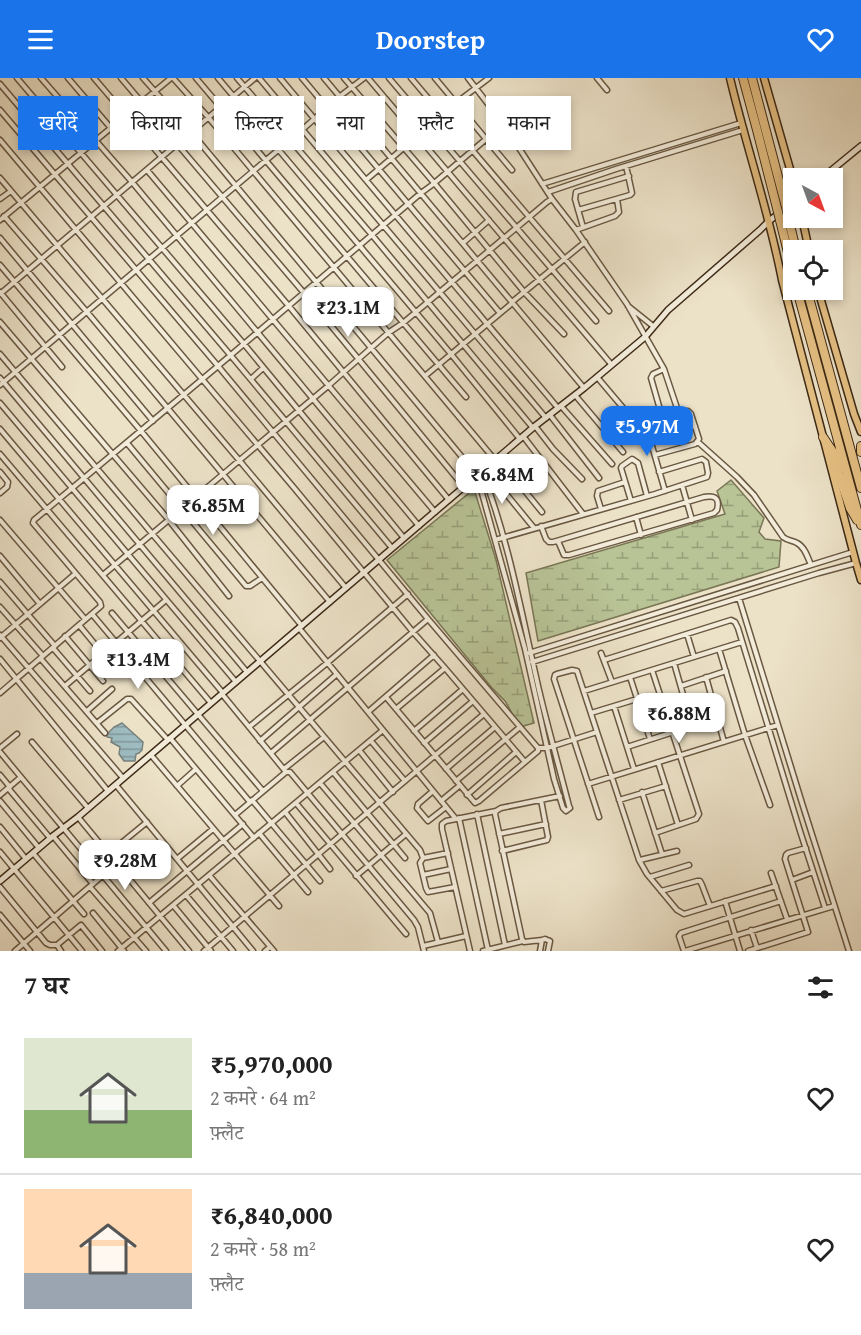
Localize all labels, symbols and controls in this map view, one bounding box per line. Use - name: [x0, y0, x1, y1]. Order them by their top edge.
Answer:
- text: Doorstep: [376, 19, 485, 59]
- icon: menu: [24, 23, 57, 56]
- icon: heart: [804, 23, 837, 56]
- chip: खरीदें: [18, 96, 98, 150]
- chip: किराया: [110, 96, 202, 150]
- chip: फ़िल्टर: [214, 96, 304, 150]
- chip: नया: [316, 96, 385, 150]
- chip: फ़्लैट: [397, 96, 474, 150]
- chip: मकान: [486, 96, 571, 150]
- north arrow: [783, 168, 843, 228]
- map controls: [783, 168, 843, 300]
- button: locate: [783, 240, 843, 300]
- pin: ₹23.1M: [299, 287, 397, 338]
- text: ₹23.1M: [316, 292, 380, 321]
- pin: ₹5.97M: [598, 406, 696, 457]
- text: ₹5.97M: [615, 411, 679, 440]
- pin: ₹6.84M: [453, 454, 551, 505]
- text: ₹6.84M: [470, 459, 534, 488]
- pin: ₹6.85M: [164, 485, 262, 536]
- text: ₹6.85M: [181, 490, 245, 519]
- pin: ₹13.4M: [89, 639, 187, 690]
- text: ₹13.4M: [106, 644, 170, 673]
- pin: ₹6.88M: [630, 693, 728, 744]
- text: ₹6.88M: [647, 698, 711, 727]
- pin: ₹9.28M: [76, 840, 174, 891]
- text: ₹9.28M: [93, 845, 157, 874]
- text: 7 घर: [24, 965, 69, 1004]
- icon: filters: [804, 971, 837, 1004]
- text: ₹5,970,000: [210, 1044, 332, 1083]
- icon: home: [72, 1062, 144, 1134]
- icon: heart: [804, 1082, 837, 1115]
- text: 2 कमरे · 64 m²: [210, 1083, 316, 1112]
- text: फ़्लैट: [210, 1118, 243, 1147]
- text: ₹6,840,000: [210, 1195, 332, 1234]
- icon: home: [72, 1213, 144, 1285]
- icon: heart: [804, 1233, 837, 1266]
- text: 2 कमरे · 58 m²: [210, 1234, 316, 1263]
- text: फ़्लैट: [210, 1269, 243, 1298]

